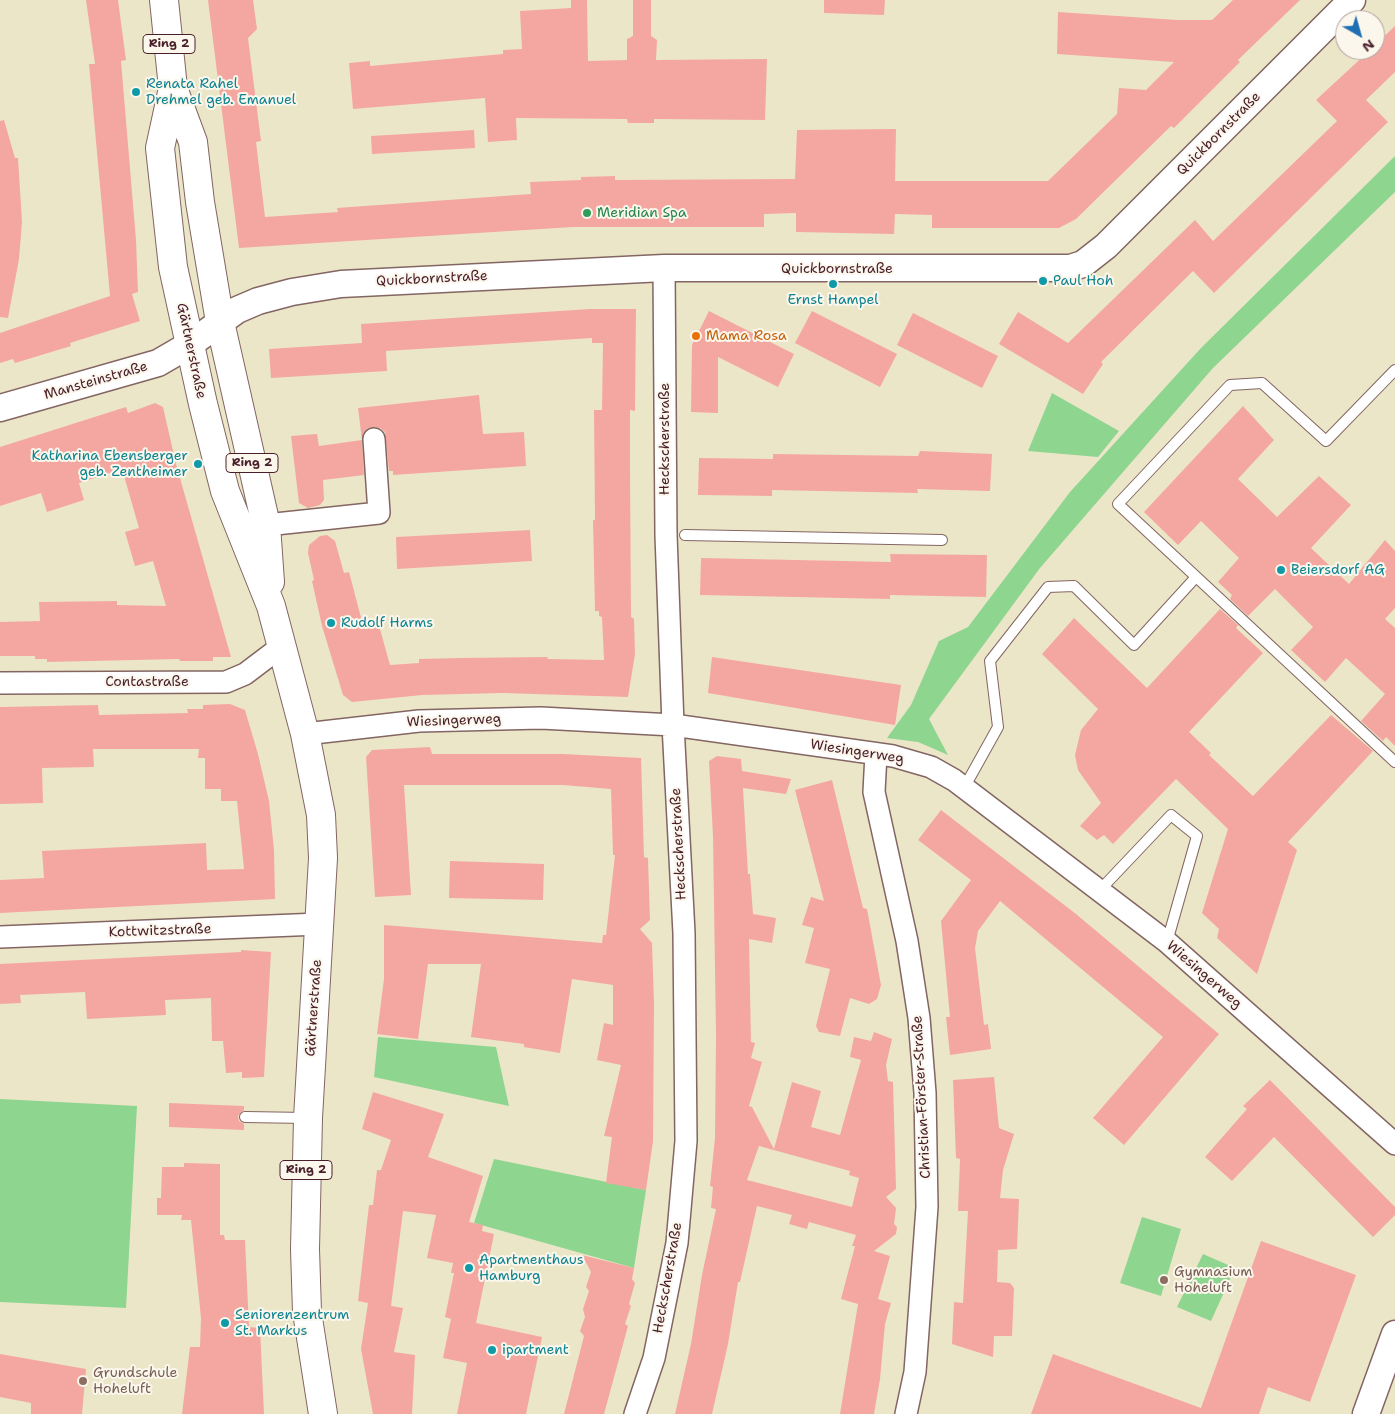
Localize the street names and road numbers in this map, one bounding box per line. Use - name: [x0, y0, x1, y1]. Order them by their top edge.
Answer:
- road number: Ring 2: [143, 34, 195, 54]
- street label: Quickbornstraße: [1174, 89, 1264, 179]
- street label: Quickbornstraße: [781, 261, 893, 277]
- street label: Quickbornstraße: [376, 268, 488, 290]
- street label: Gärtnerstraße: [173, 302, 209, 400]
- street label: Mansteinstraße: [42, 358, 150, 404]
- street label: Heckscherstraße: [657, 383, 673, 495]
- road number: Ring 2: [226, 453, 278, 472]
- street label: Contastraße: [105, 674, 189, 690]
- street label: Wiesingerweg: [406, 711, 502, 731]
- street label: Wiesingerweg: [809, 736, 905, 768]
- street label: Heckscherstraße: [668, 787, 690, 901]
- street label: Kottwitzstraße: [108, 921, 212, 941]
- street label: Wiesingerweg: [1163, 938, 1245, 1012]
- street label: Gärtnerstraße: [302, 959, 326, 1057]
- street label: Christian-Förster-Straße: [909, 1015, 935, 1179]
- road number: Ring 2: [280, 1160, 332, 1180]
- street label: Heckscherstraße: [650, 1221, 686, 1335]

